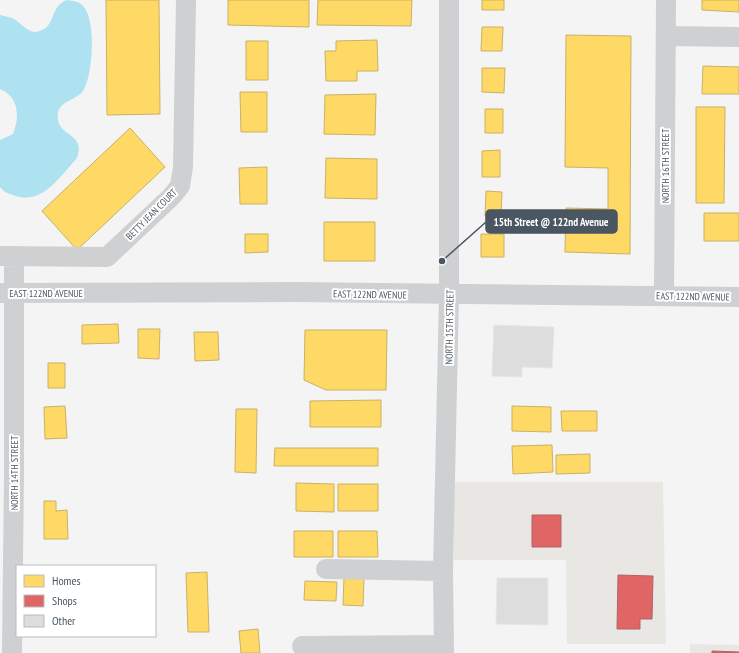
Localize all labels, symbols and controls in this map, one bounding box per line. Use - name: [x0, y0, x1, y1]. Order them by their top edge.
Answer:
- street label: NORTH 16TH STREET: [659, 128, 672, 203]
- street label: BETTY JEAN COURT: [123, 186, 180, 243]
- callout: 15th Street @ 122nd Avenue: [486, 210, 617, 233]
- text: 15th Street @ 122nd Avenue: [493, 215, 609, 229]
- street label: EAST 122ND AVENUE: [9, 287, 83, 300]
- street label: EAST 122ND AVENUE: [333, 287, 407, 302]
- street label: NORTH 15TH STREET: [442, 289, 457, 364]
- street label: EAST 122ND AVENUE: [656, 289, 730, 304]
- street label: NORTH 14TH STREET: [8, 435, 21, 510]
- legend: [16, 565, 156, 637]
- text: Homes: [52, 573, 80, 588]
- text: Shops: [52, 593, 77, 608]
- text: Other: [52, 613, 76, 628]

